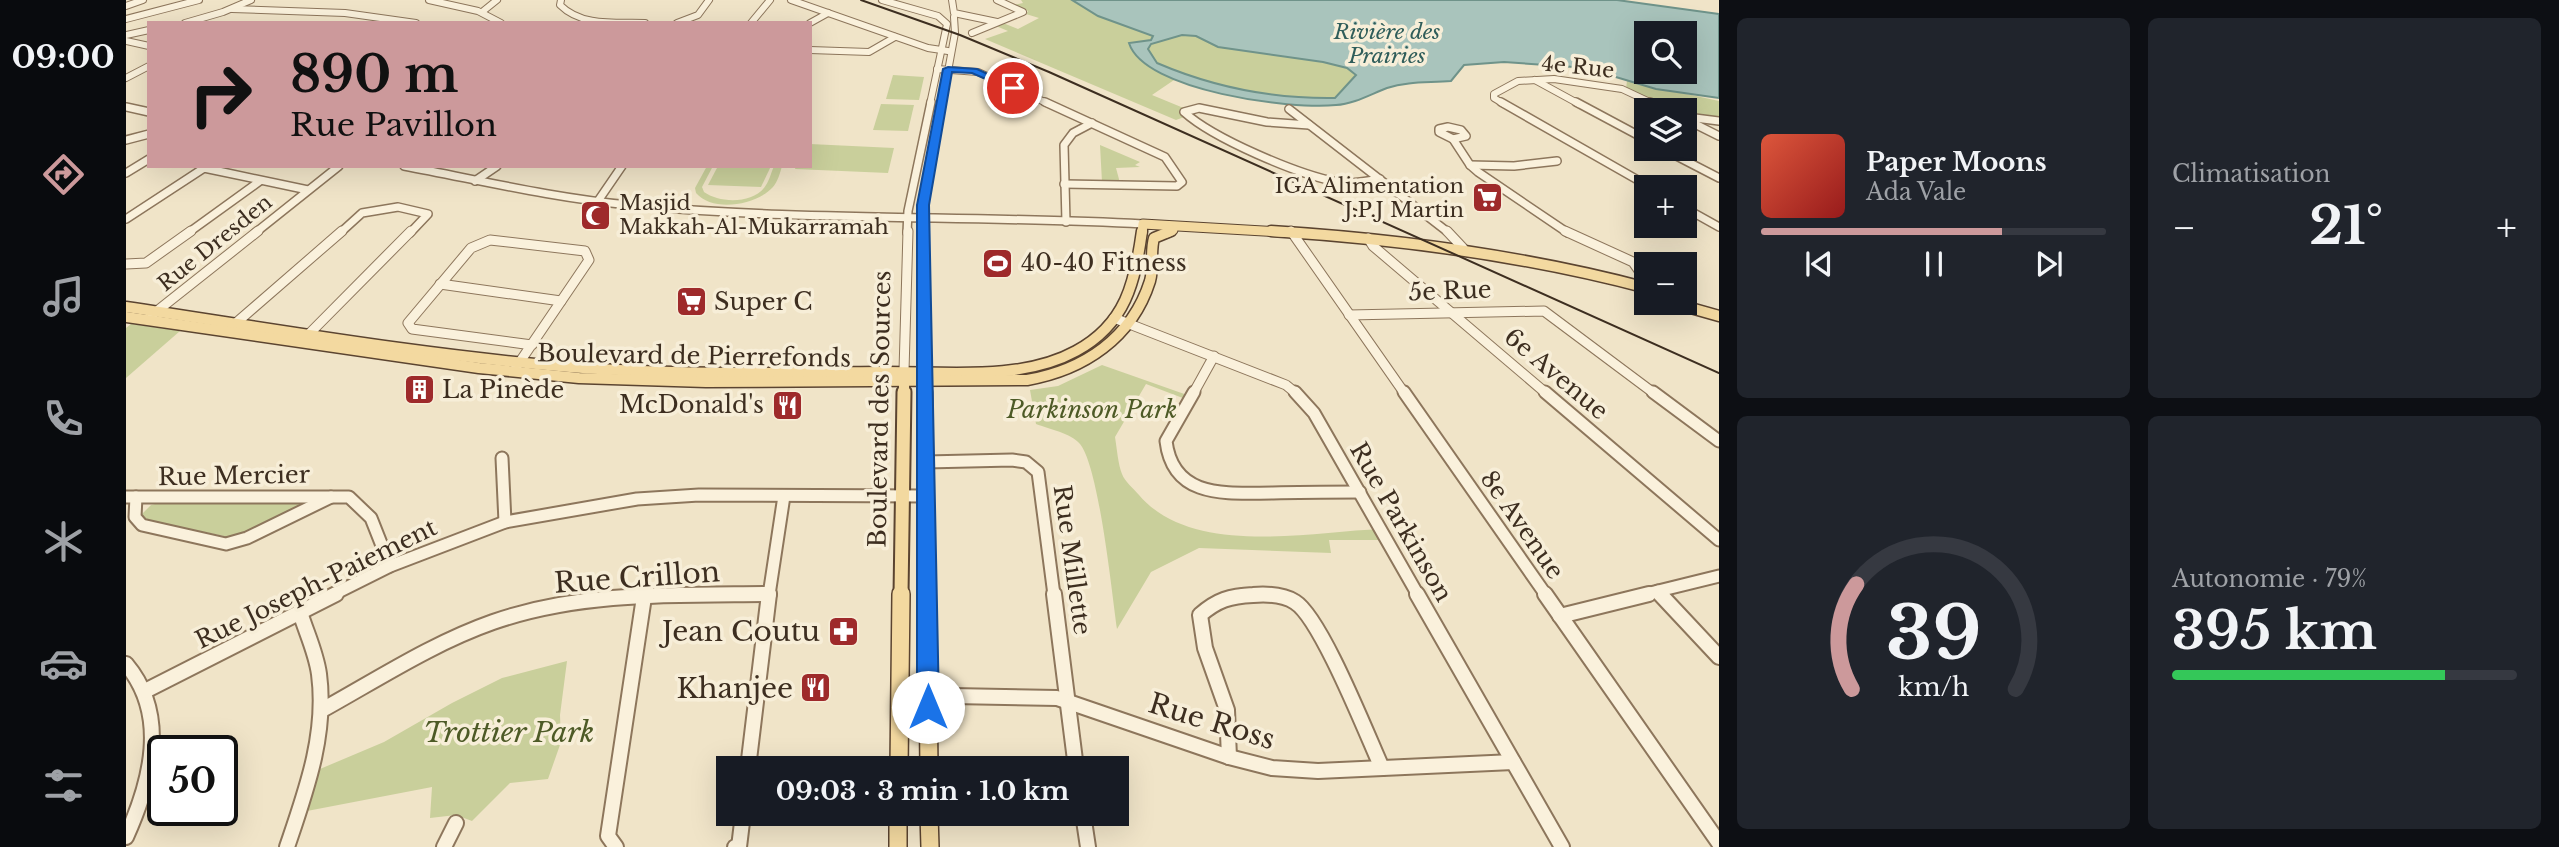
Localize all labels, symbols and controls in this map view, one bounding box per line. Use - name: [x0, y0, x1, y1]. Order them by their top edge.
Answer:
- water label: Rivière des Prairies: [1333, 19, 1440, 69]
- map controls: [1634, 21, 1697, 315]
- button: search: [1634, 21, 1697, 84]
- text: 09:00: [11, 37, 115, 77]
- text: 890 m: [290, 44, 458, 105]
- icon: right: [175, 49, 266, 140]
- street label: 4e Rue: [1540, 50, 1616, 84]
- pin: [983, 58, 1043, 118]
- icon: arrive: [994, 69, 1032, 107]
- button: layers: [1634, 98, 1697, 161]
- text: Rue Pavillon: [290, 105, 497, 145]
- text: Paper Moons: [1866, 146, 2047, 178]
- icon: directions: [39, 150, 88, 199]
- text: Climatisation: [2172, 160, 2330, 188]
- place label: IGA Alimentation J.P.J Martin: [1275, 173, 1464, 223]
- button: +: [1634, 175, 1697, 238]
- text: Ada Vale: [1866, 178, 1966, 206]
- supermarket icon: IGA Alimentation J.P.J Martin: [1470, 181, 1504, 215]
- street label: Rue Dresden: [153, 189, 277, 297]
- place label: Masjid Makkah-Al-Mukarramah: [619, 190, 889, 240]
- text: 21°: [2309, 194, 2383, 258]
- mosque icon: Masjid Makkah-Al-Mukarramah: [579, 198, 613, 232]
- text: −: [2172, 204, 2196, 251]
- text: +: [2496, 204, 2517, 251]
- icon: previous: [1800, 245, 1838, 283]
- icon: pause: [1915, 245, 1953, 283]
- icon: next: [2030, 245, 2068, 283]
- sports icon: 40-40 Fitness: [981, 246, 1015, 280]
- place label: 40-40 Fitness: [1021, 248, 1187, 277]
- button: −: [1634, 252, 1697, 315]
- street label: Boulevard des Sources: [863, 270, 896, 548]
- icon: music: [39, 272, 88, 321]
- street label: 5e Rue: [1408, 275, 1492, 306]
- supermarket icon: Super C: [674, 285, 708, 319]
- place label: Super C: [714, 287, 813, 316]
- street label: 6e Avenue: [1499, 322, 1614, 425]
- street label: Boulevard de Pierrefonds: [537, 338, 851, 373]
- building icon: La Pinède: [402, 373, 436, 407]
- place label: La Pinède: [442, 375, 564, 404]
- restaurant icon: McDonald's: [770, 388, 804, 422]
- place label: McDonald's: [619, 390, 764, 419]
- icon: phone: [39, 394, 88, 443]
- park label: Parkinson Park: [1006, 395, 1177, 424]
- street label: Rue Parkinson: [1344, 437, 1459, 607]
- street label: Rue Mercier: [158, 460, 311, 491]
- street label: 8e Avenue: [1475, 465, 1570, 584]
- street label: Rue Millette: [1048, 483, 1097, 637]
- street label: Rue Joseph-Paiement: [190, 512, 441, 655]
- icon: climate: [39, 517, 88, 566]
- street label: Rue Crillon: [553, 554, 721, 601]
- text: Autonomie · 79%: [2172, 565, 2367, 593]
- text: 39: [1886, 588, 1981, 679]
- text: 395 km: [2172, 599, 2377, 663]
- place label: Jean Coutu: [658, 614, 820, 649]
- pharmacy icon: Jean Coutu: [826, 614, 860, 648]
- icon: car: [39, 639, 88, 688]
- position arrow: [891, 670, 965, 744]
- place label: Khanjee: [677, 671, 793, 706]
- restaurant icon: Khanjee: [799, 671, 833, 705]
- text: km/h: [1898, 671, 1969, 702]
- street label: Rue Ross: [1144, 686, 1279, 757]
- park label: Trottier Park: [424, 715, 594, 750]
- speed limit sign: 50: [147, 735, 238, 826]
- icon: filters: [39, 761, 88, 810]
- text: 09:03 · 3 min · 1.0 km: [776, 775, 1069, 807]

